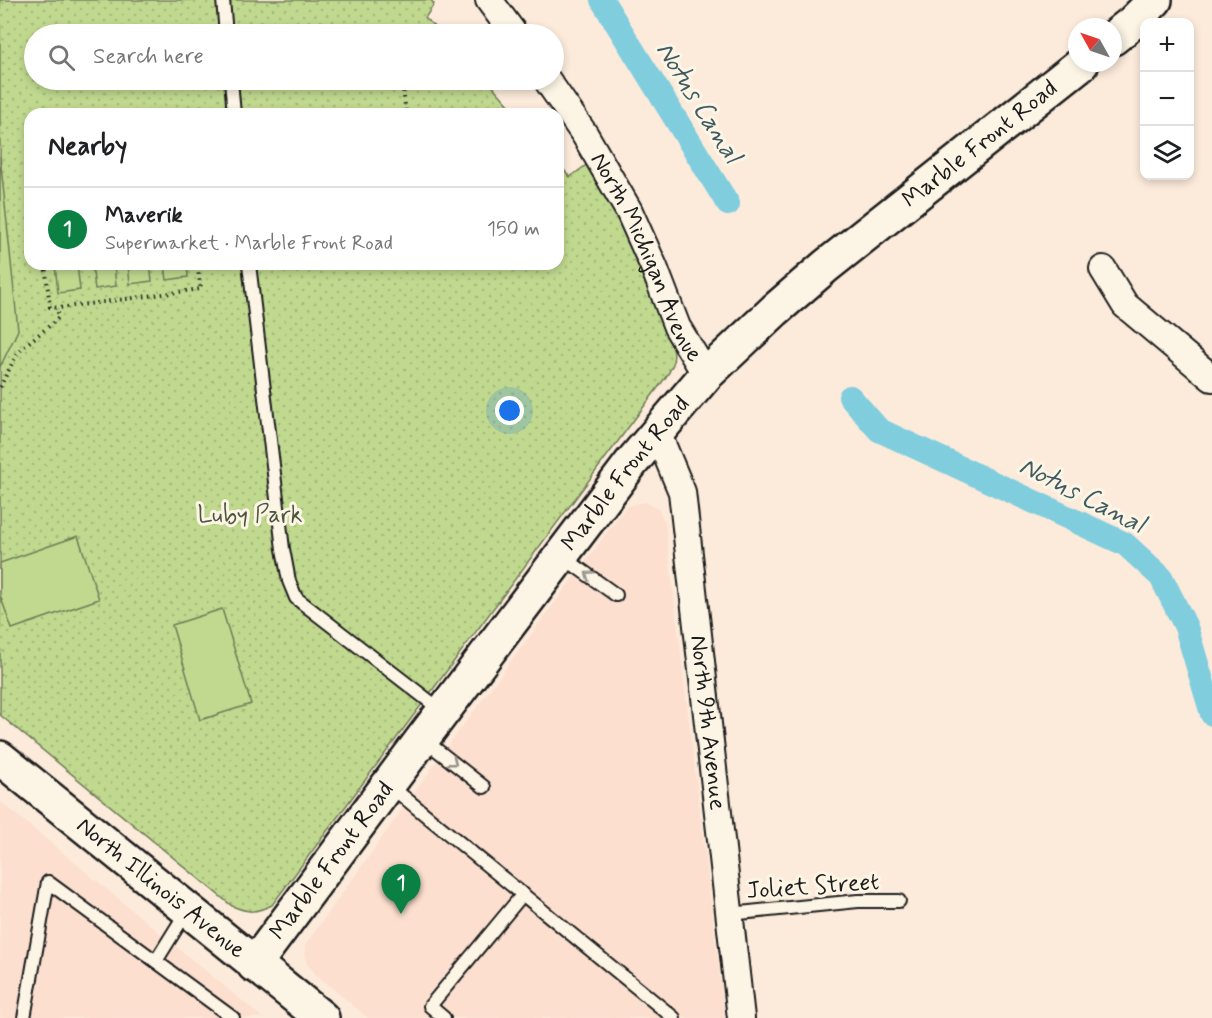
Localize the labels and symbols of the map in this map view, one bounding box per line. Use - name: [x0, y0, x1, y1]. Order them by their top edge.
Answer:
- north arrow: [1068, 18, 1122, 72]
- water label: Notus Canal: [647, 36, 750, 171]
- street label: Marble Front Road: [896, 73, 1064, 215]
- street label: North Michigan Avenue: [583, 147, 710, 368]
- street label: Marble Front Road: [554, 390, 697, 558]
- your location: [495, 396, 524, 425]
- water label: Notus Canal: [1013, 450, 1152, 543]
- park label: Luby Park: [198, 500, 303, 531]
- one-way arrow: [584, 571, 595, 582]
- street label: North 9th Avenue: [683, 633, 733, 812]
- one-way arrow: [447, 755, 458, 766]
- street label: Marble Front Road: [262, 775, 401, 946]
- street label: North Illinois Avenue: [70, 810, 252, 966]
- pin: 1: [382, 864, 420, 914]
- street label: Joliet Street: [746, 867, 880, 907]

